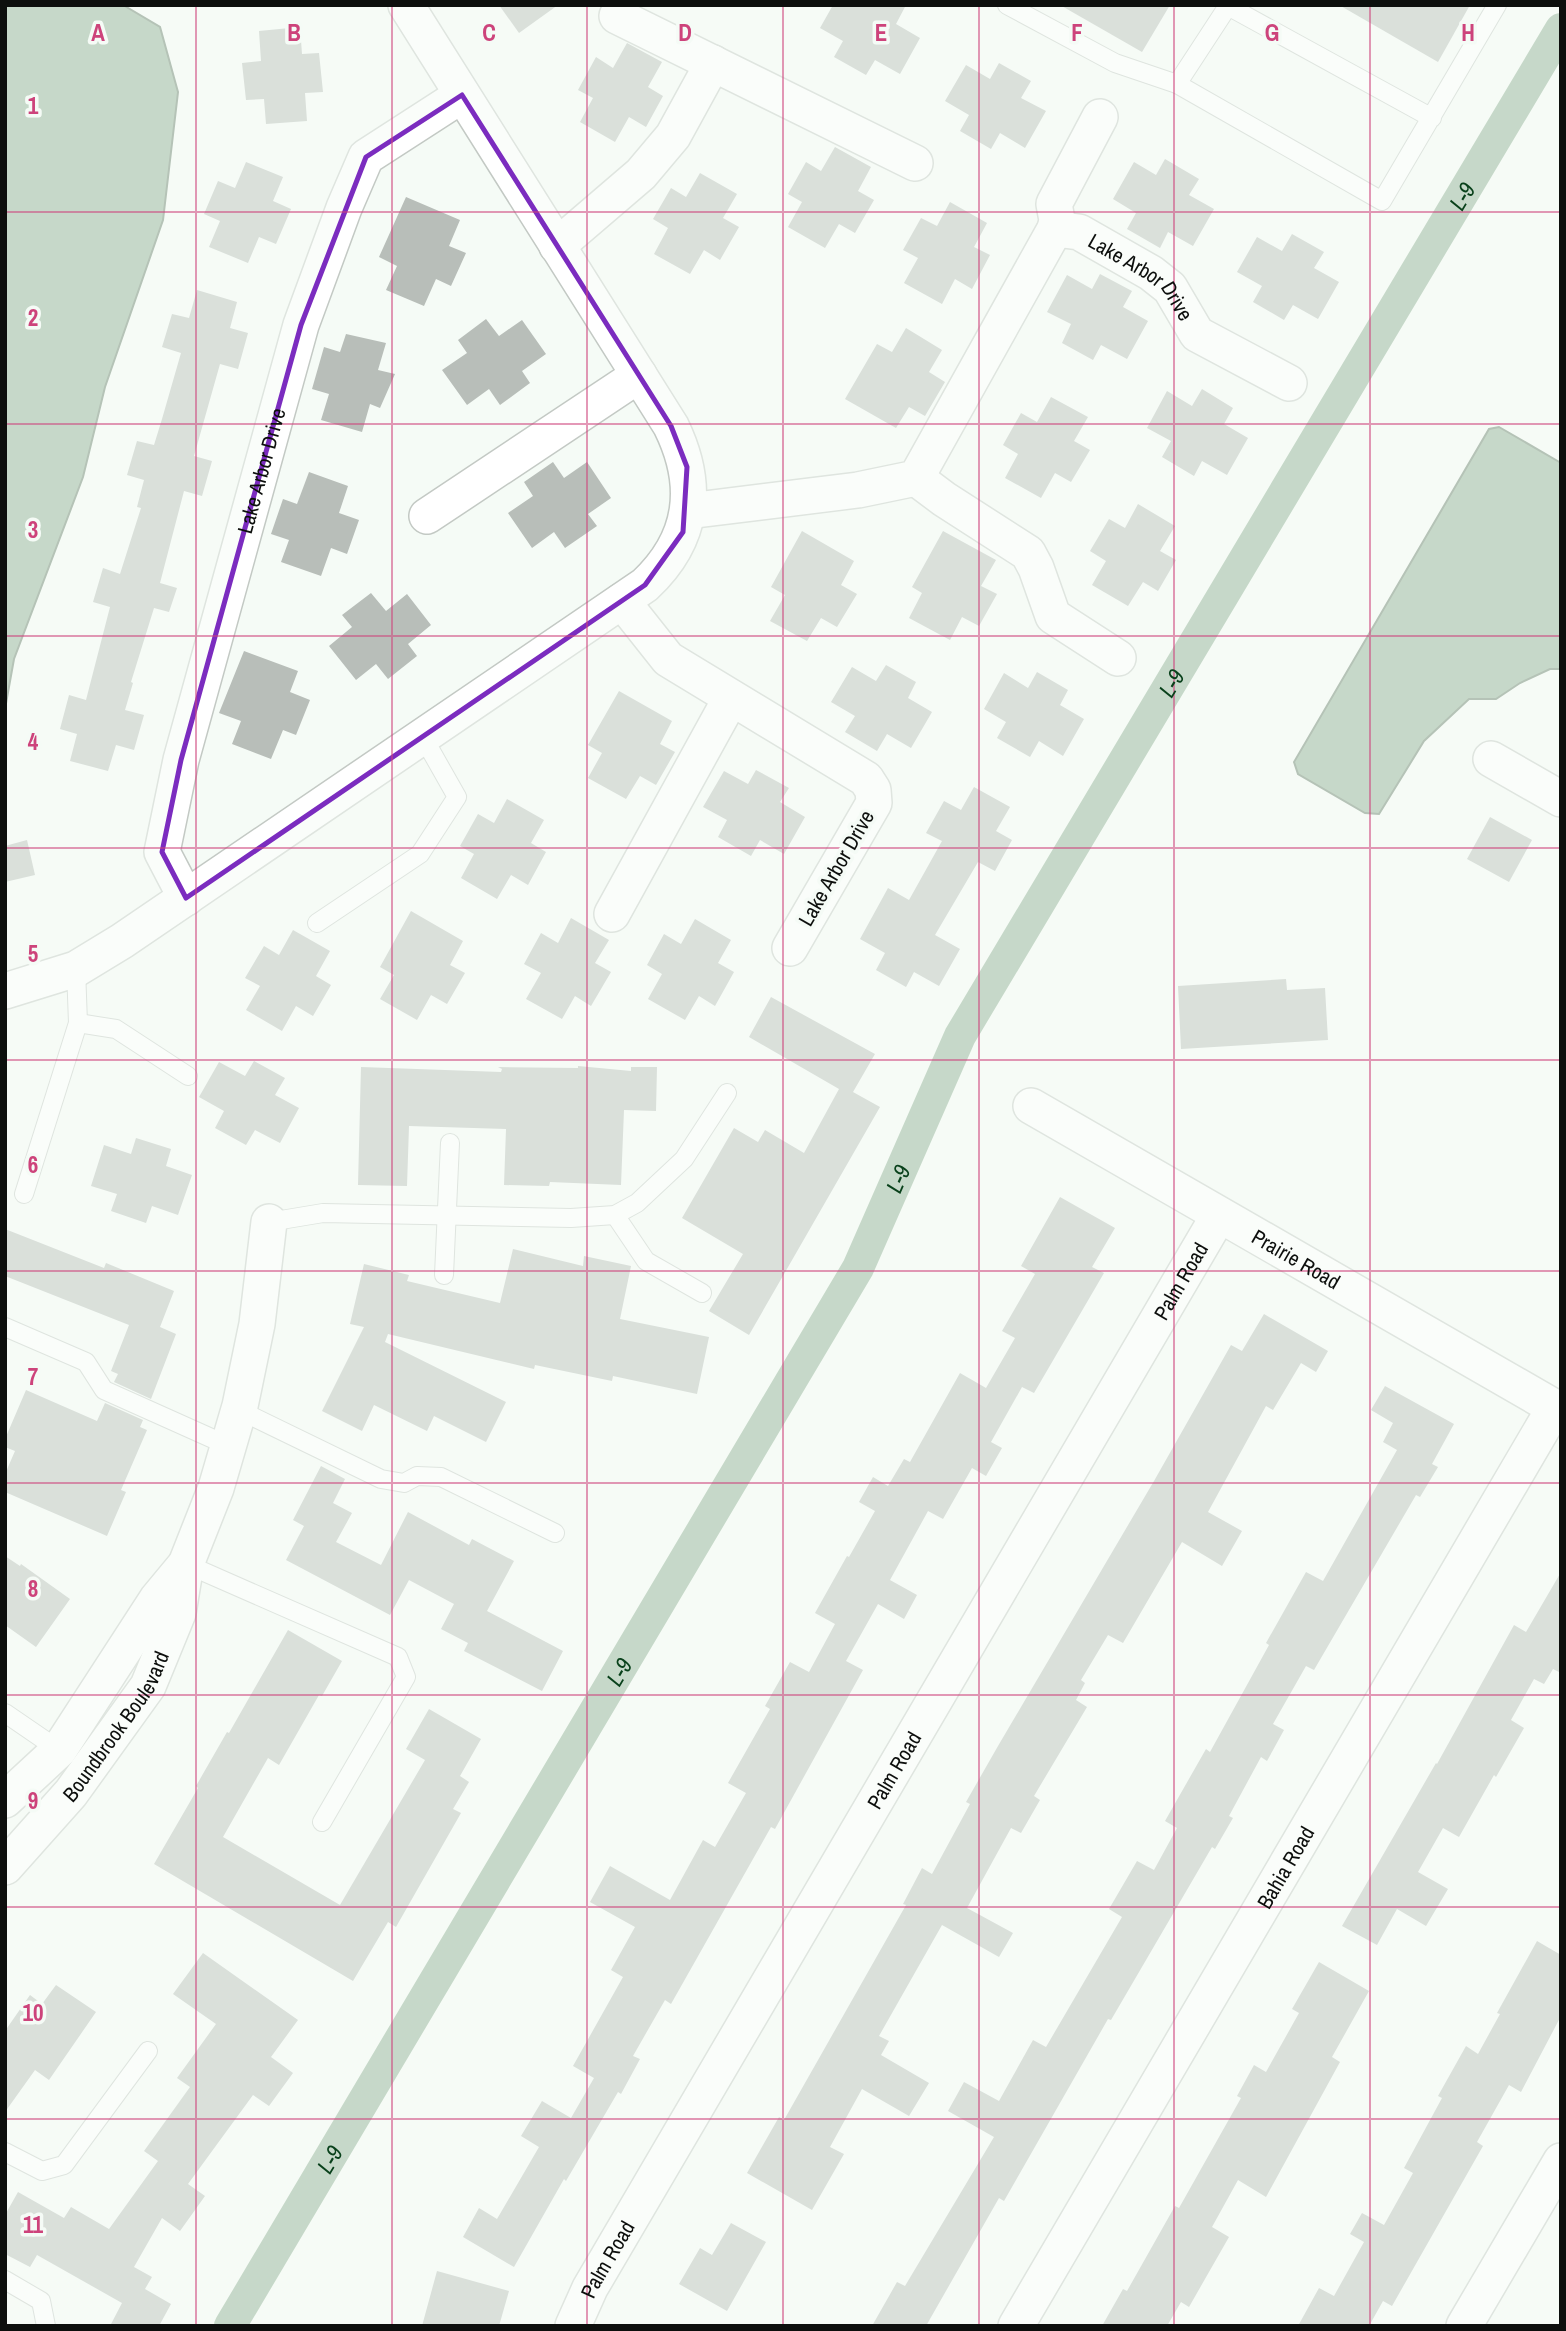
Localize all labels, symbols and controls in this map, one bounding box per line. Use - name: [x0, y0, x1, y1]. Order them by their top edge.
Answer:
- text: A: [91, 17, 105, 48]
- text: B: [287, 17, 301, 48]
- text: C: [482, 17, 496, 48]
- text: D: [678, 17, 692, 48]
- text: E: [875, 17, 887, 48]
- text: F: [1071, 17, 1083, 48]
- text: G: [1265, 17, 1279, 48]
- text: H: [1461, 17, 1475, 48]
- text: 1: [28, 90, 39, 121]
- water label: L-9: [1441, 176, 1482, 216]
- street label: Lake Arbor Drive: [1083, 226, 1200, 326]
- text: 2: [28, 302, 38, 333]
- street label: Lake Arbor Drive: [230, 404, 292, 537]
- text: 3: [28, 514, 38, 545]
- water label: L-9: [1150, 663, 1191, 703]
- text: 4: [28, 726, 39, 757]
- street label: Lake Arbor Drive: [791, 805, 881, 931]
- text: 5: [28, 938, 38, 969]
- text: 6: [28, 1149, 38, 1180]
- water label: L-9: [878, 1159, 917, 1197]
- street label: Prairie Road: [1247, 1222, 1346, 1296]
- street label: Palm Road: [1146, 1237, 1214, 1325]
- text: 7: [28, 1361, 38, 1392]
- text: 8: [28, 1573, 38, 1604]
- street label: Boundbrook Boulevard: [56, 1647, 175, 1808]
- water label: L-9: [598, 1652, 639, 1691]
- street label: Palm Road: [860, 1726, 928, 1814]
- text: 9: [28, 1785, 38, 1816]
- street label: Bahia Road: [1250, 1821, 1321, 1914]
- text: 10: [23, 1997, 43, 2028]
- water label: L-9: [309, 2139, 350, 2179]
- text: 11: [23, 2209, 43, 2240]
- street label: Palm Road: [573, 2215, 641, 2302]

